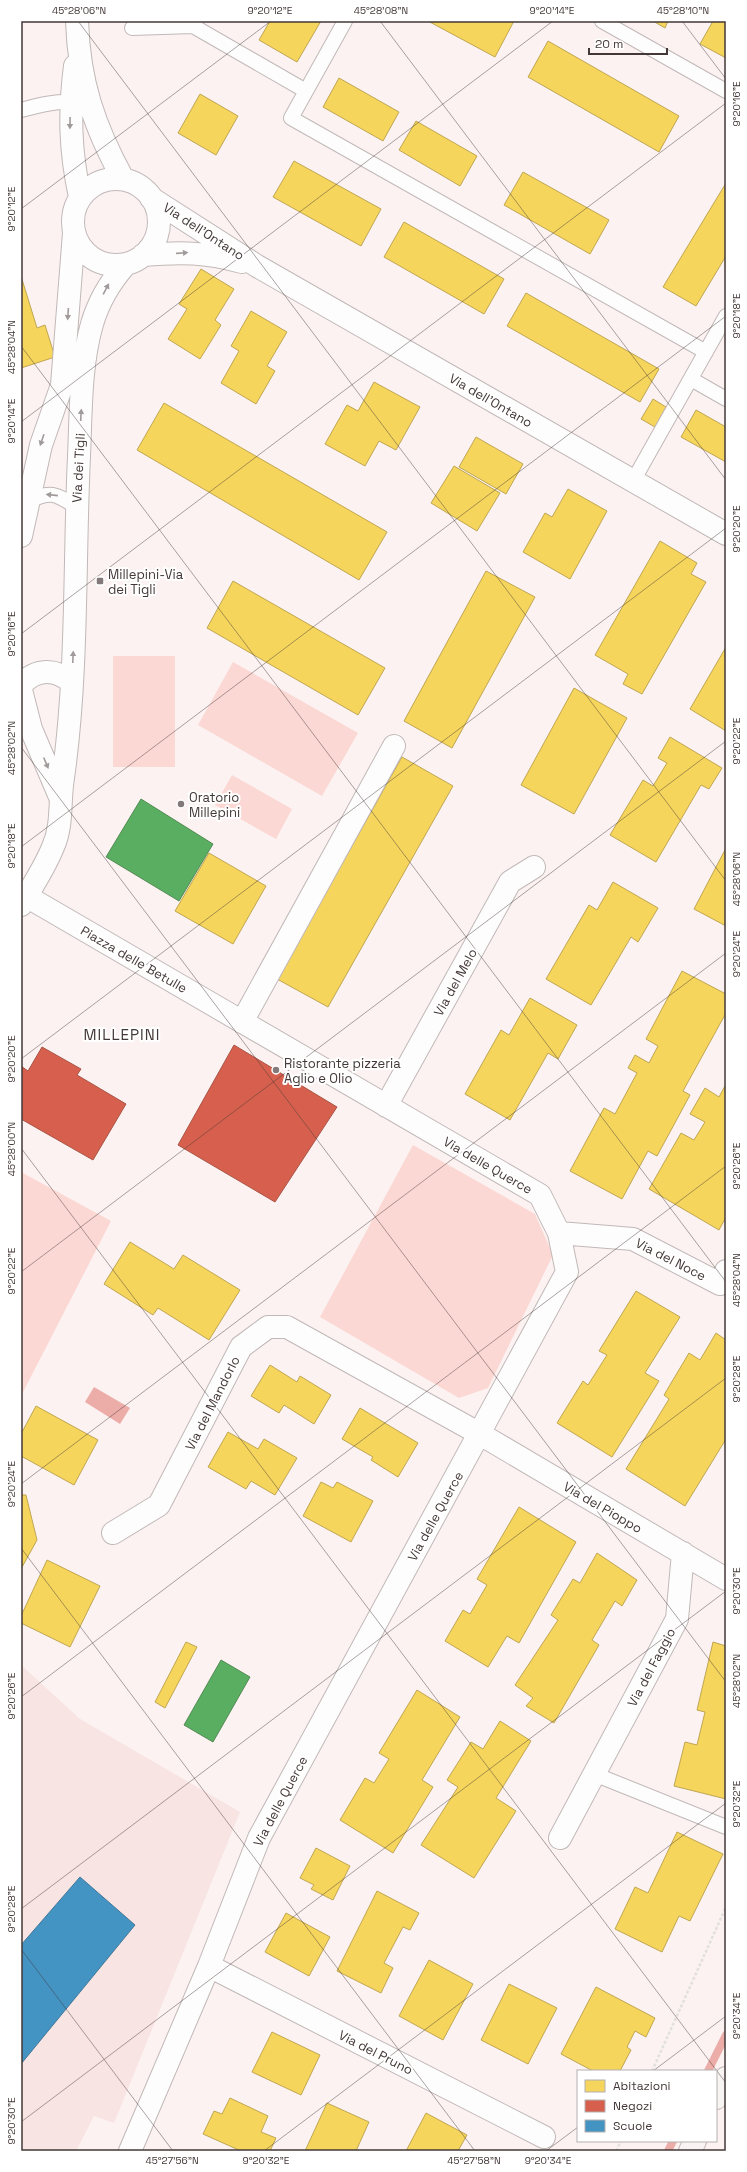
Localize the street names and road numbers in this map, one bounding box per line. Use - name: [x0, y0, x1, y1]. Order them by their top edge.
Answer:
- street label: Via dell'Ontano: [160, 199, 248, 264]
- street label: Via dell'Ontano: [446, 370, 536, 431]
- street label: Via dei Tigli: [68, 433, 89, 503]
- street label: Piazza delle Betulle: [77, 922, 190, 997]
- street label: Via del Melo: [430, 945, 481, 1019]
- street label: Via delle Querce: [440, 1133, 535, 1198]
- street label: Via del Noce: [633, 1234, 709, 1284]
- street label: Via del Mandorlo: [181, 1353, 244, 1453]
- street label: Via delle Querce: [404, 1468, 467, 1564]
- street label: Via del Pioppo: [560, 1478, 645, 1537]
- street label: Via del Faggio: [624, 1625, 679, 1710]
- street label: Via delle Querce: [249, 1753, 311, 1849]
- street label: Via del Pruno: [336, 2026, 416, 2078]

